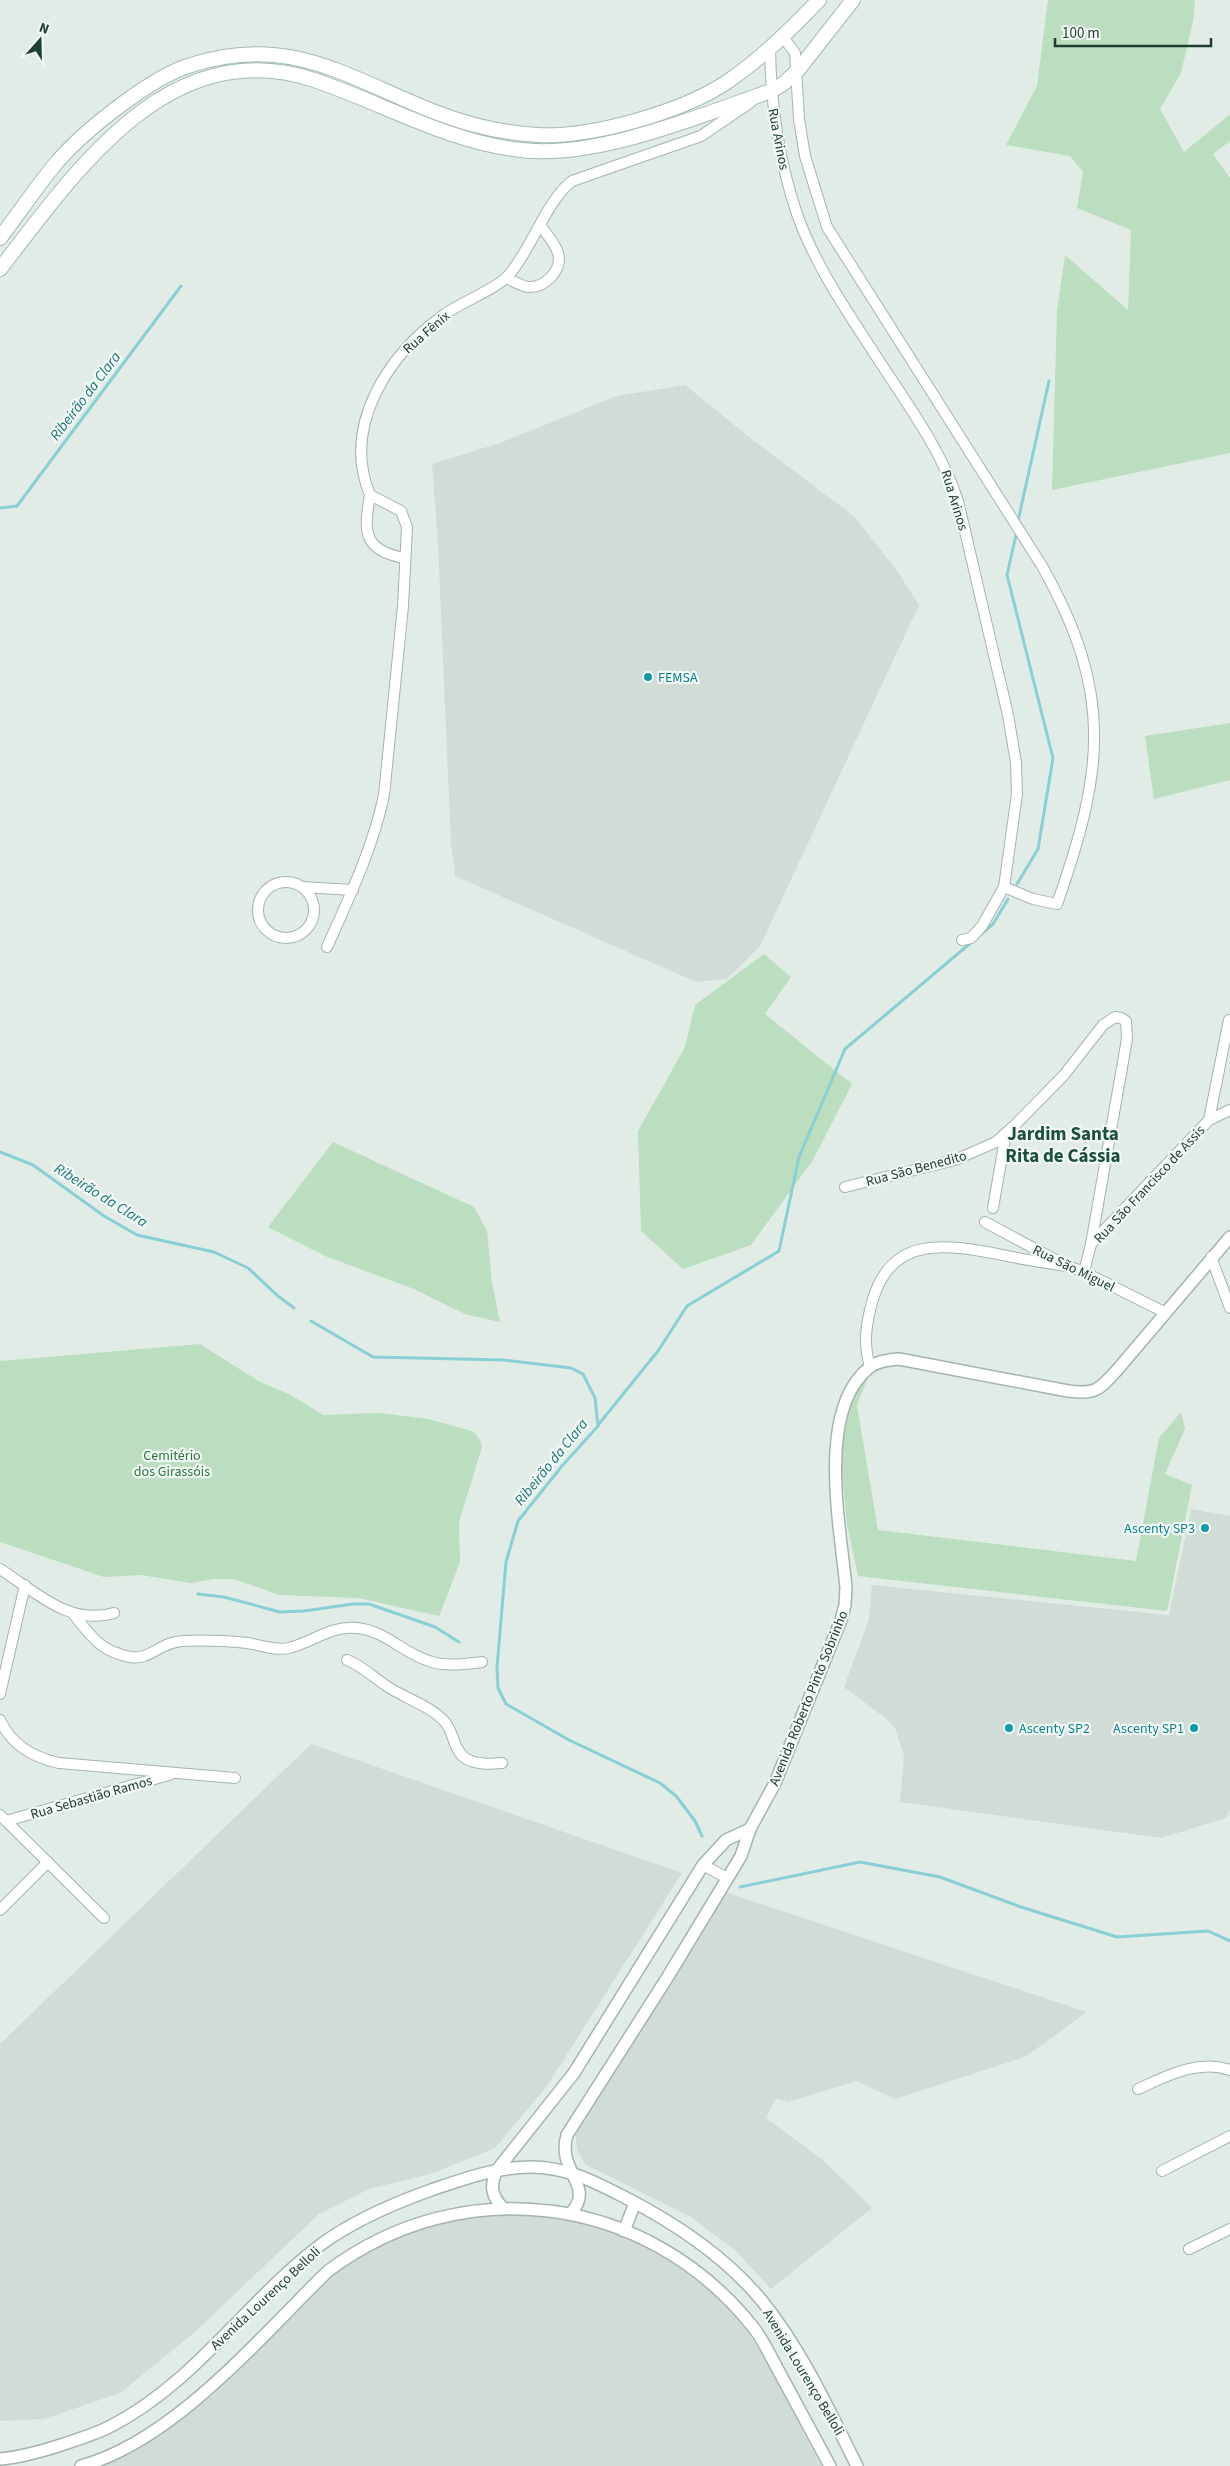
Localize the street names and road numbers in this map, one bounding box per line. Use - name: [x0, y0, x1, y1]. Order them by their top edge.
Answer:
- street label: Rua Arinos: [762, 107, 794, 172]
- street label: Rua Fênix: [399, 306, 455, 359]
- street label: Rua Arinos: [935, 468, 973, 533]
- street label: Rua São Francisco de Assis: [1090, 1121, 1210, 1248]
- street label: Rua São Benedito: [864, 1146, 969, 1192]
- street label: Rua São Miguel: [1029, 1240, 1118, 1298]
- street label: Avenida Roberto Pinto Sobrinho: [765, 1608, 853, 1789]
- street label: Rua Sebastião Ramos: [28, 1771, 155, 1825]
- street label: Avenida Lourenço Belloli: [206, 2242, 325, 2355]
- street label: Avenida Lourenço Belloli: [757, 2306, 849, 2439]

